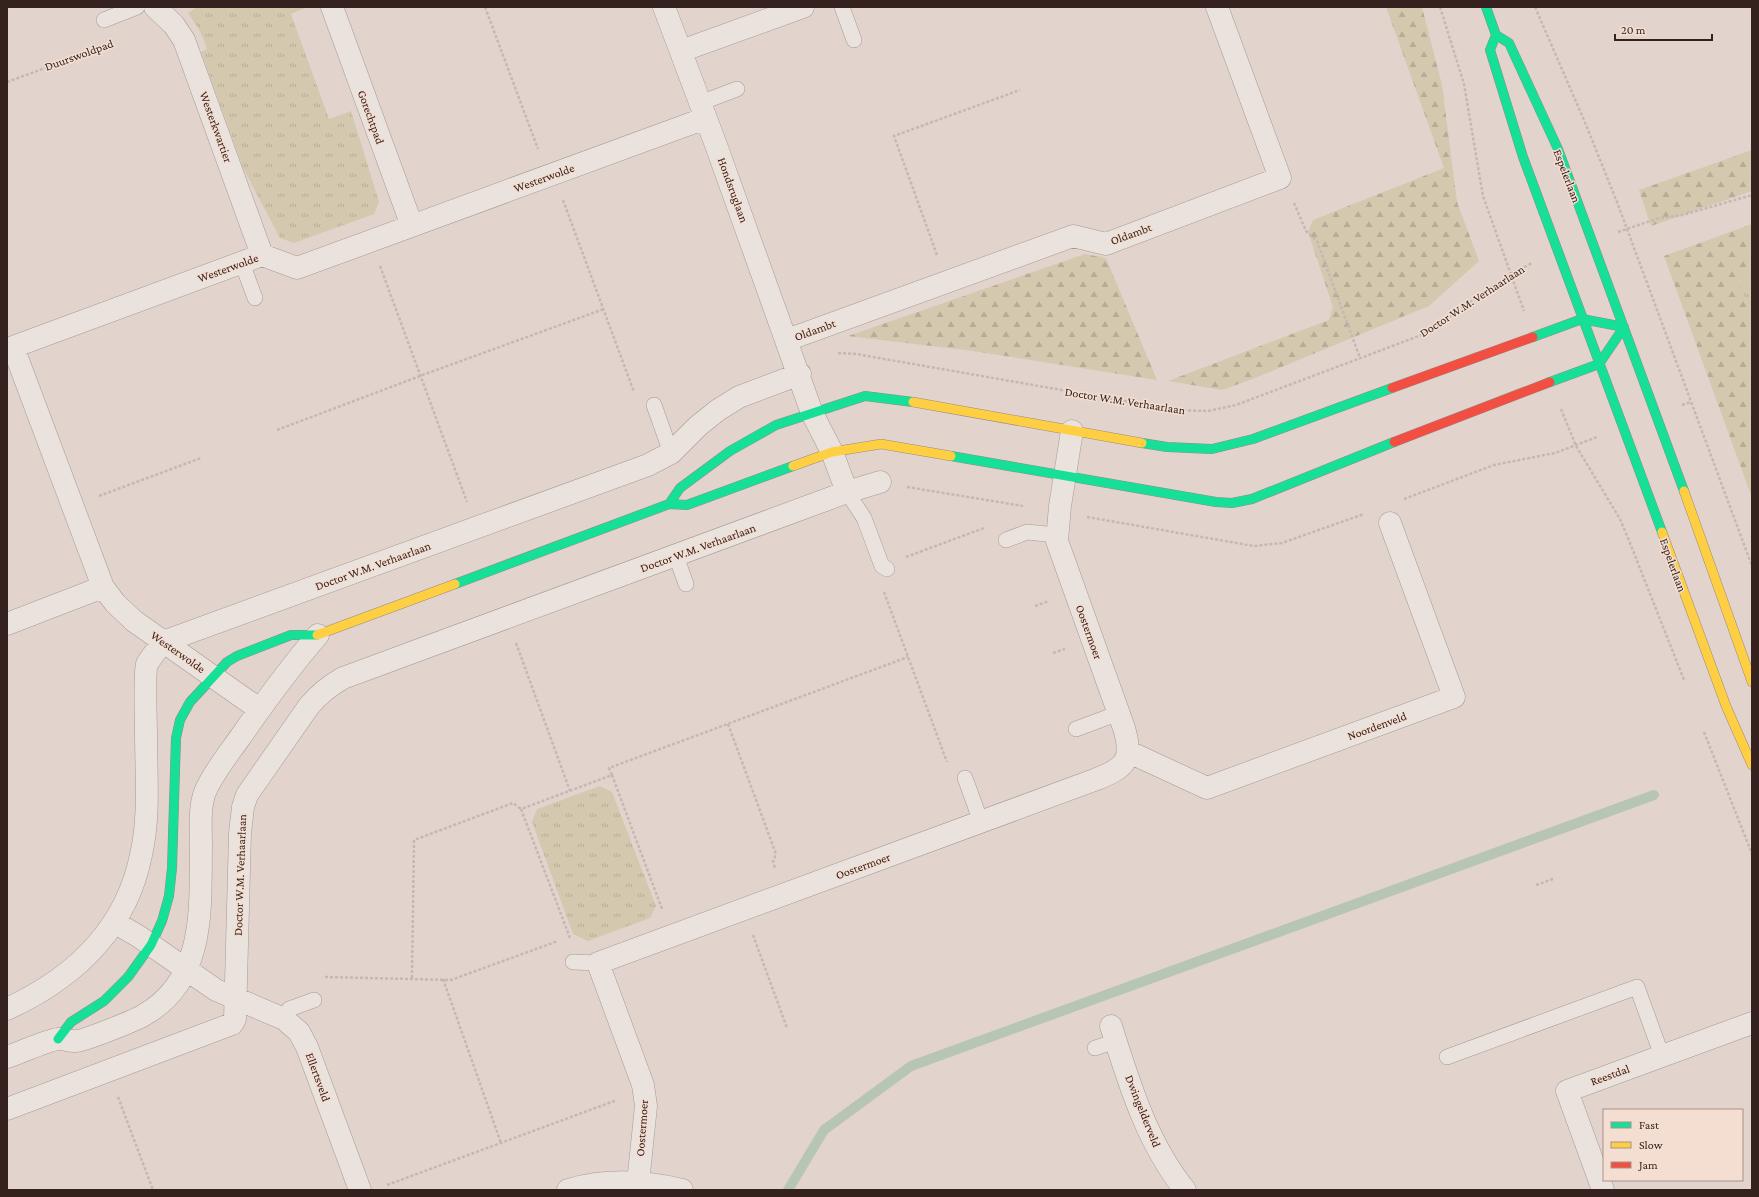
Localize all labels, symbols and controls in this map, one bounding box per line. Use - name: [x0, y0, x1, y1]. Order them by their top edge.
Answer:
- scale bar: [1615, 16, 1712, 42]
- text: 20 m: [1621, 23, 1646, 37]
- street label: Duurswoldpad: [43, 36, 116, 74]
- street label: Gorechtpad: [355, 88, 387, 146]
- street label: Westerkwartier: [197, 90, 236, 165]
- street label: Espelerlaan: [1550, 147, 1584, 205]
- street label: Hondsruglaan: [715, 155, 751, 225]
- street label: Westerwolde: [512, 161, 576, 195]
- street label: Oldambt: [1108, 220, 1154, 248]
- street label: Westerwolde: [196, 251, 260, 285]
- street label: Doctor W.M. Verhaarlaan: [1417, 262, 1527, 340]
- street label: Oldambt: [792, 316, 838, 344]
- street label: Doctor W.M. Verhaarlaan: [1064, 385, 1187, 418]
- street label: Doctor W.M. Verhaarlaan: [638, 520, 758, 575]
- street label: Espelerlaan: [1657, 536, 1689, 594]
- street label: Doctor W.M. Verhaarlaan: [313, 538, 433, 593]
- street label: Oostermoer: [1073, 603, 1106, 662]
- street label: Westerwolde: [148, 628, 208, 676]
- street label: Noordenveld: [1346, 709, 1409, 743]
- street label: Doctor W.M. Verhaarlaan: [231, 813, 249, 936]
- street label: Oostermoer: [834, 849, 893, 882]
- street label: Ellertsveld: [303, 1051, 334, 1104]
- street label: Reestdal: [1588, 1061, 1632, 1089]
- street label: Dwingelderveld: [1122, 1073, 1164, 1150]
- street label: Oostermoer: [633, 1098, 651, 1157]
- legend: [1603, 1109, 1743, 1181]
- text: Fast: [1639, 1118, 1660, 1132]
- text: Slow: [1639, 1138, 1663, 1152]
- text: Jam: [1638, 1158, 1658, 1172]

